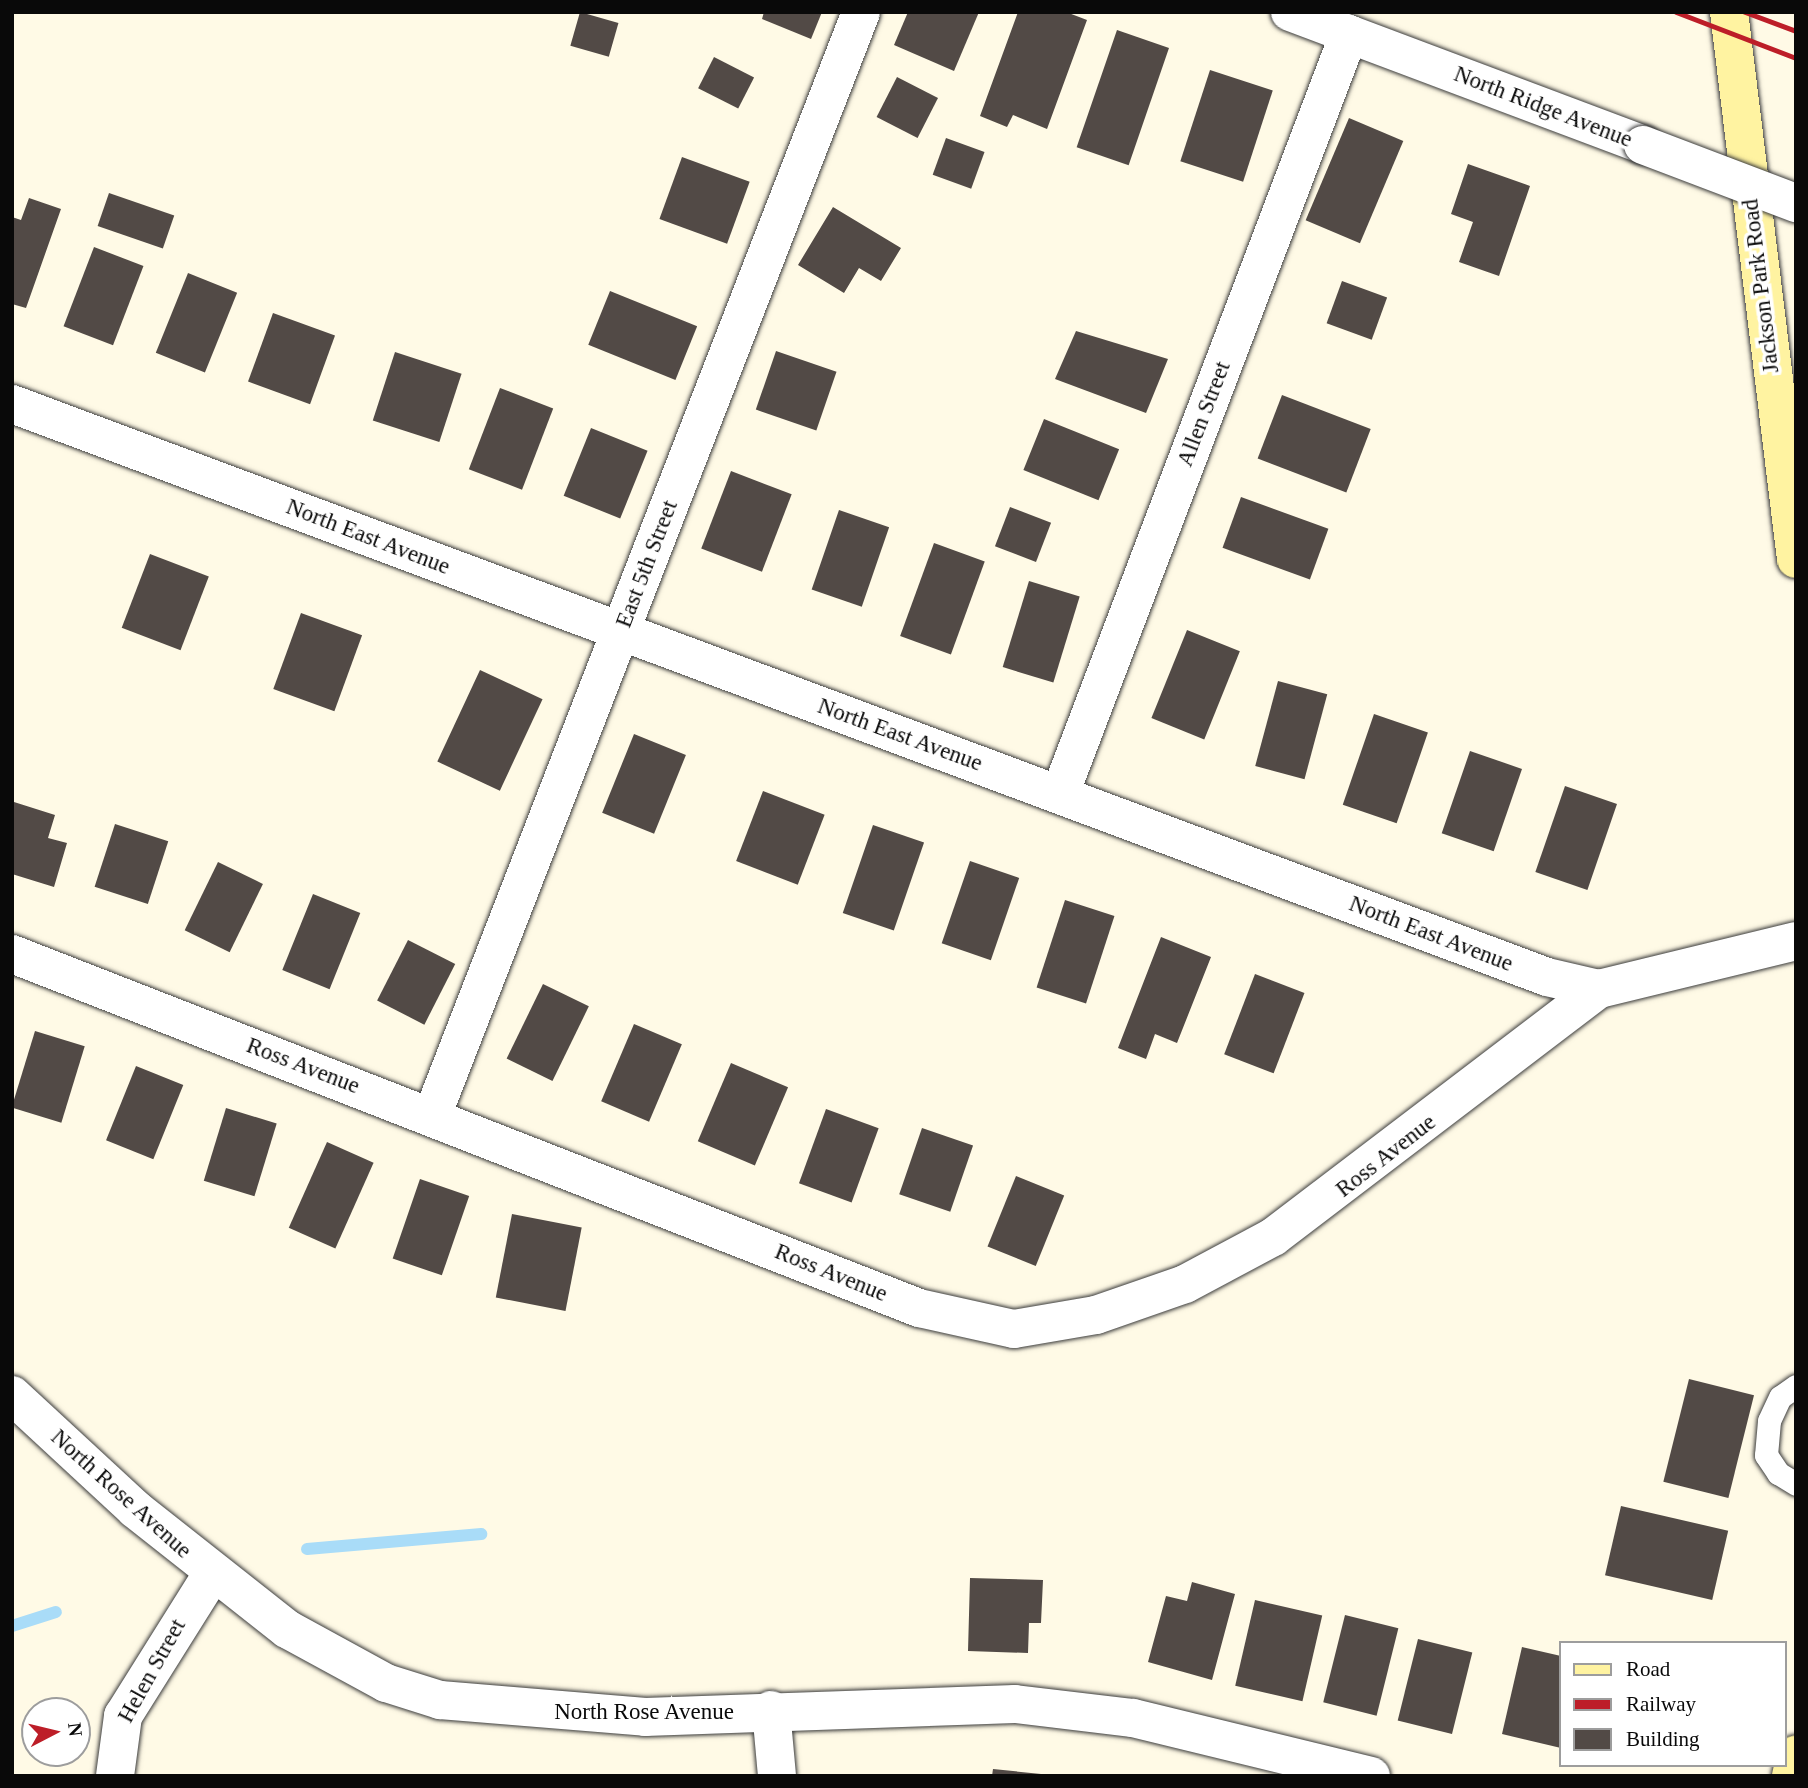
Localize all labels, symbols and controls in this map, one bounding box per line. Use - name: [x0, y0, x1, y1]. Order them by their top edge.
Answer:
- street label: North Ridge Avenue: [1449, 60, 1637, 154]
- street label: Jackson Park Road: [1737, 197, 1785, 375]
- street label: Allen Street: [1171, 357, 1237, 471]
- street label: North East Avenue: [282, 493, 454, 581]
- street label: East 5th Street: [610, 496, 684, 632]
- street label: North East Avenue: [813, 692, 987, 778]
- street label: North East Avenue: [1345, 890, 1517, 978]
- street label: Ross Avenue: [242, 1032, 364, 1100]
- street label: Ross Avenue: [1330, 1108, 1442, 1204]
- street label: Ross Avenue: [770, 1238, 892, 1308]
- street label: North Rose Avenue: [45, 1423, 197, 1565]
- street label: Helen Street: [112, 1614, 192, 1728]
- legend: [1560, 1641, 1787, 1767]
- text: Road: [1626, 1657, 1670, 1681]
- text: Railway: [1626, 1692, 1696, 1716]
- north arrow: [21, 1697, 91, 1767]
- street label: North Rose Avenue: [554, 1698, 734, 1726]
- text: N: [64, 1722, 87, 1738]
- text: Building: [1626, 1727, 1700, 1751]

